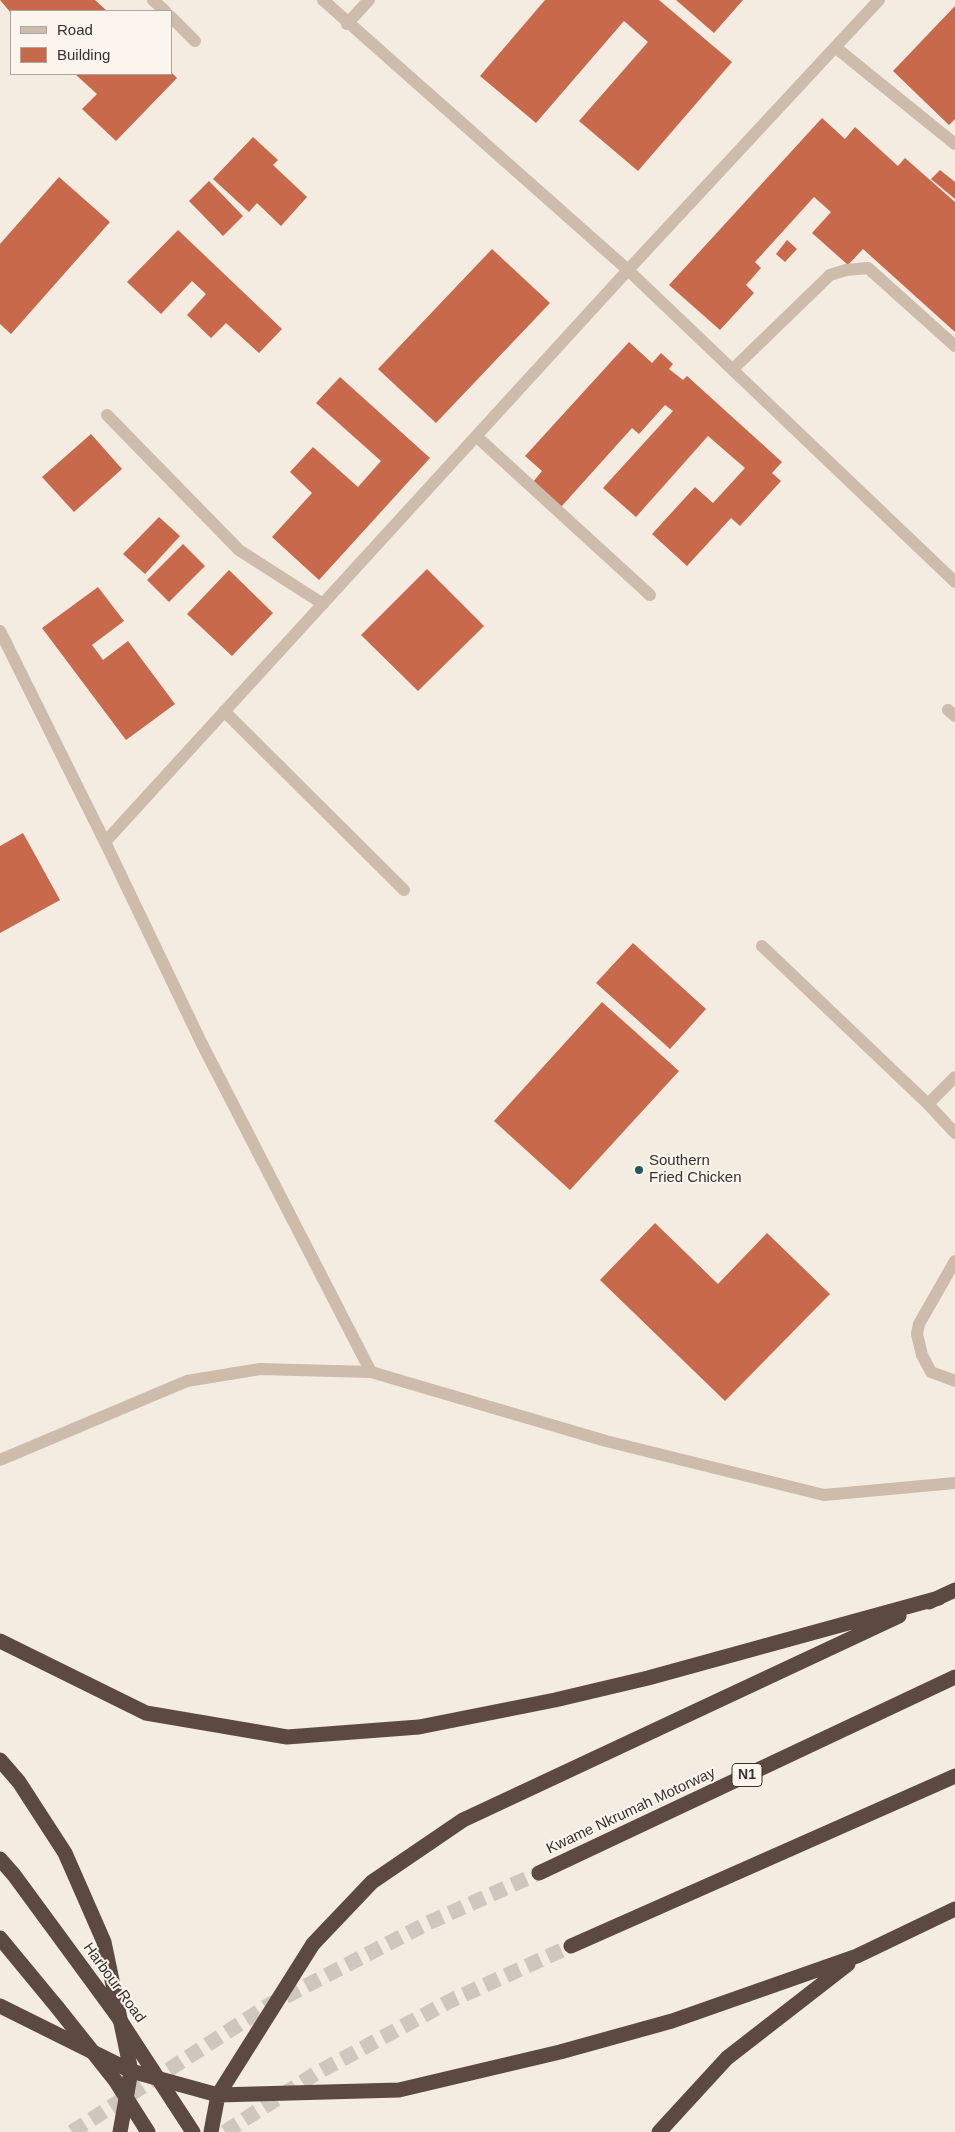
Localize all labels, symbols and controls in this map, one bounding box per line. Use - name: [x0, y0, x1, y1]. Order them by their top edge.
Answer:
- legend: [10, 10, 172, 75]
- text: Road: [57, 21, 93, 38]
- text: Building: [57, 46, 110, 63]
- place label: Southern Fried Chicken: [649, 1152, 742, 1187]
- marker: Southern Fried Chicken: [633, 1164, 645, 1176]
- street label: Kwame Nkrumah Motorway: [544, 1764, 718, 1858]
- road number: N1: [732, 1764, 762, 1786]
- street label: Harbour Road: [79, 1940, 149, 2026]

